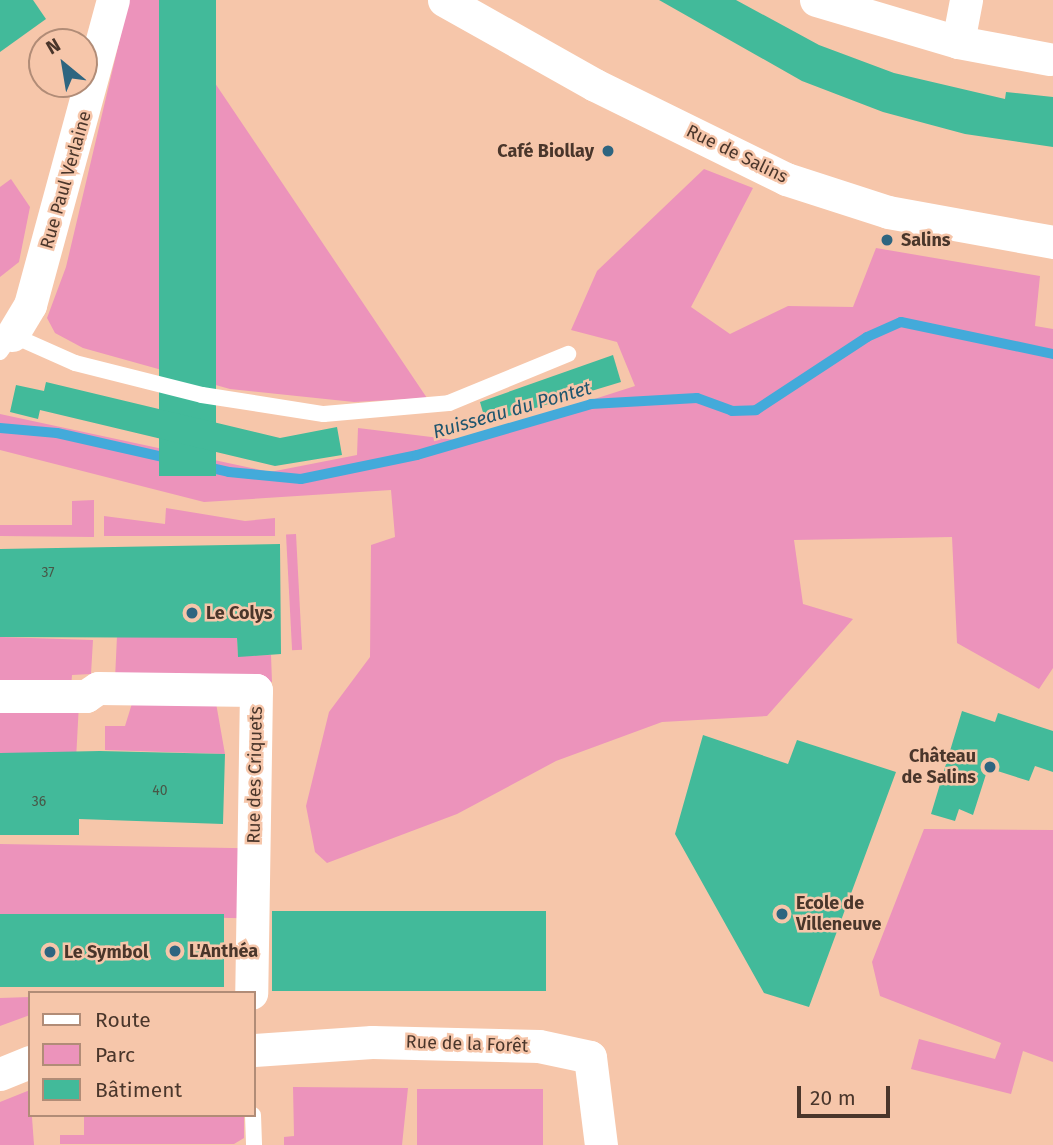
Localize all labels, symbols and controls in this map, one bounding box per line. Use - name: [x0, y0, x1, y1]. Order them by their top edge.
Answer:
- north arrow: [28, 28, 98, 98]
- text: N: [42, 33, 64, 59]
- street label: Rue Paul Verlaine: [36, 109, 96, 251]
- street label: Rue de Salins: [683, 120, 791, 188]
- place label: Café Biollay: [497, 140, 594, 162]
- marker: Café Biollay: [600, 143, 616, 159]
- place label: Salins: [901, 229, 950, 251]
- marker: Salins: [879, 232, 895, 248]
- water label: Ruisseau du Pontet: [430, 376, 594, 444]
- house number: 37: [41, 565, 55, 581]
- place label: Le Colys: [206, 602, 273, 624]
- marker: Le Colys: [184, 605, 200, 621]
- street label: Rue des Criquets: [243, 706, 267, 844]
- place label: Château de Salins: [902, 746, 976, 788]
- marker: Château de Salins: [982, 759, 998, 775]
- house number: 40: [152, 783, 168, 799]
- house number: 36: [32, 794, 46, 810]
- place label: Ecole de Villeneuve: [796, 893, 882, 936]
- marker: Ecole de Villeneuve: [774, 906, 790, 922]
- place label: L'Anthéa: [189, 940, 258, 962]
- place label: Le Symbol: [64, 941, 148, 963]
- marker: L'Anthéa: [167, 943, 183, 959]
- marker: Le Symbol: [42, 944, 58, 960]
- legend: [28, 991, 256, 1117]
- text: Route: [95, 1007, 151, 1033]
- street label: Rue de la Forêt: [405, 1031, 529, 1057]
- text: Parc: [95, 1042, 135, 1068]
- scale bar: [801, 1072, 894, 1116]
- text: Bâtiment: [95, 1077, 182, 1103]
- text: 20 m: [810, 1085, 856, 1111]

